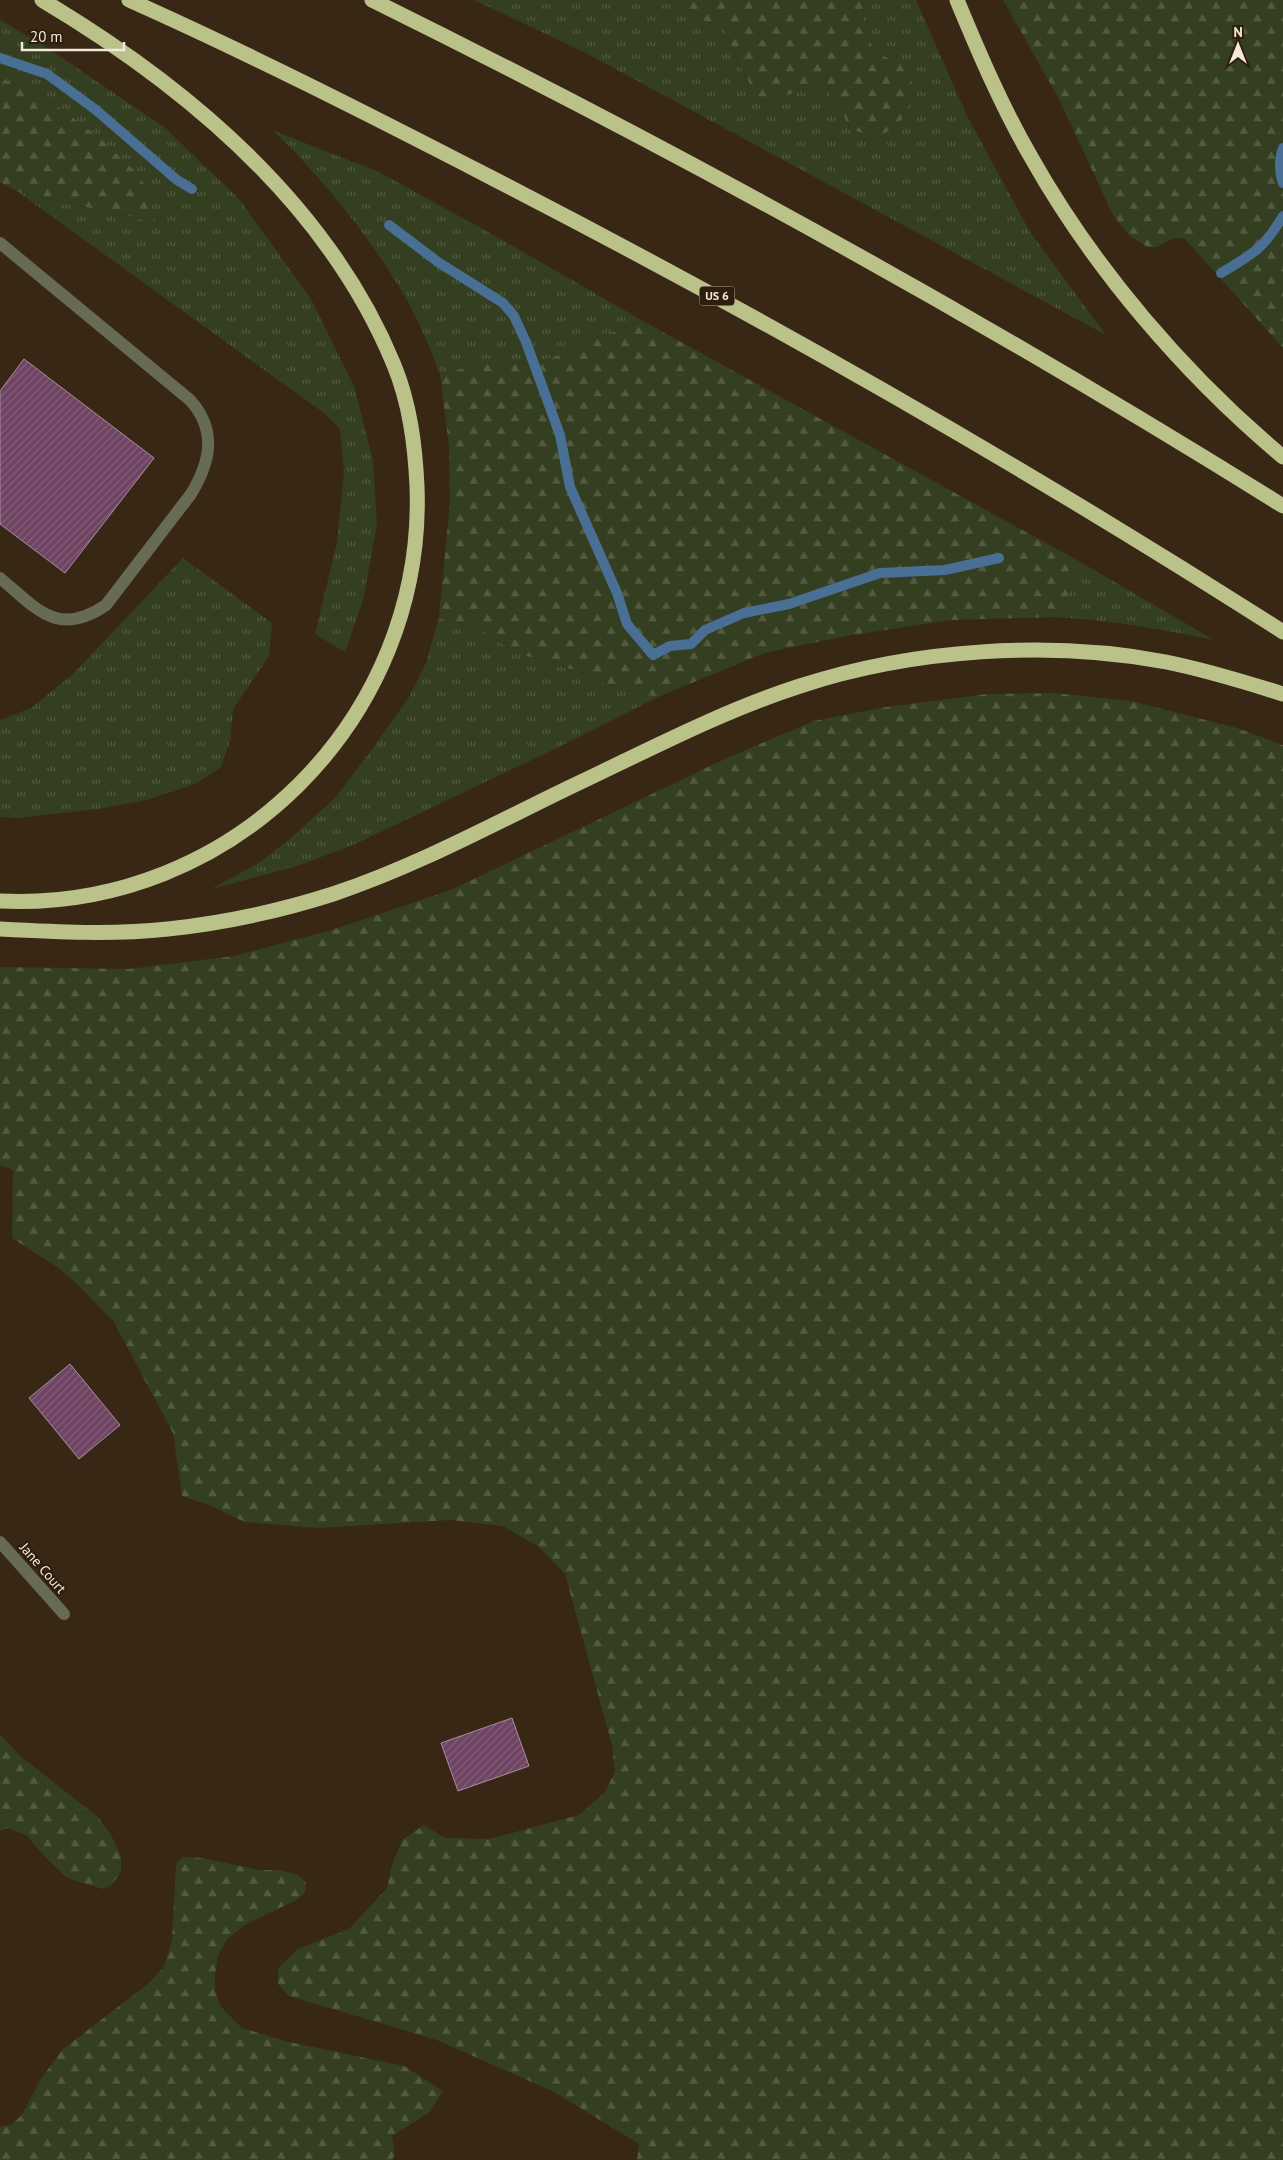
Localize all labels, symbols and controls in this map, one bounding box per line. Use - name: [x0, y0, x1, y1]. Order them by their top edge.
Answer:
- scale bar: [22, 20, 125, 52]
- north arrow: [1213, 20, 1263, 70]
- text: N: [1233, 23, 1243, 41]
- text: 20 m: [30, 27, 63, 46]
- road number: US 6: [700, 286, 734, 306]
- street label: Jane Court: [15, 1538, 70, 1597]

